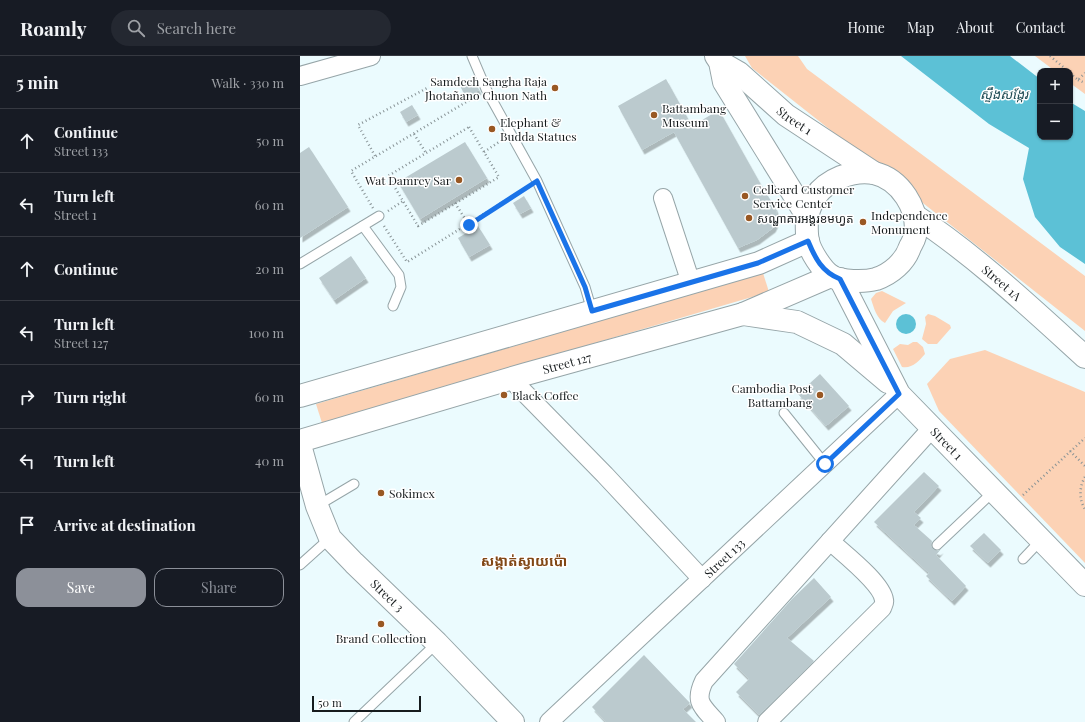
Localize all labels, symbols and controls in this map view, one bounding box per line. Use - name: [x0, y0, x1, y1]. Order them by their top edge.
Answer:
- search box: [111, 10, 391, 46]
- text: Roamly: [20, 15, 87, 41]
- icon: search: [125, 17, 147, 39]
- text: Search here: [157, 18, 236, 38]
- text: Home: [847, 18, 885, 37]
- text: Map: [907, 18, 934, 37]
- text: About: [956, 18, 994, 37]
- text: Contact: [1016, 18, 1065, 37]
- map controls: [1037, 68, 1073, 140]
- button: +: [1037, 68, 1073, 104]
- text: 5 min: [16, 71, 59, 93]
- place label: Samdech Sangha Raja Jhotañano Chuon Nath: [424, 73, 547, 103]
- text: Walk · 330 m: [211, 74, 284, 91]
- marker: Samdech Sangha Raja Jhotañano Chuon Nath: [550, 83, 560, 93]
- water label: ស្ទឹងសង្កែរ: [980, 85, 1030, 103]
- place label: Battambang Museum: [662, 100, 727, 130]
- street label: Street 1: [773, 103, 816, 138]
- button: −: [1037, 104, 1073, 140]
- marker: Battambang Museum: [649, 110, 659, 120]
- place label: Elephant & Budda Statues: [500, 114, 577, 144]
- text: Continue: [54, 122, 118, 142]
- marker: Elephant & Budda Statues: [487, 124, 497, 134]
- icon: ahead: [16, 130, 38, 152]
- text: 50 m: [256, 132, 284, 149]
- text: Street 133: [54, 142, 108, 159]
- place label: Wat Damrey Sar: [364, 172, 452, 188]
- marker: Wat Damrey Sar: [454, 175, 464, 185]
- place label: Cellcard Customer Service Center: [753, 181, 855, 211]
- text: Turn left: [54, 186, 115, 206]
- marker: Cellcard Customer Service Center: [740, 191, 750, 201]
- icon: left: [16, 194, 38, 216]
- text: 60 m: [255, 196, 284, 213]
- text: Street 1: [54, 206, 97, 223]
- place label: Independence Monument: [871, 207, 948, 237]
- place label: សណ្ឋាគារអង្គរខមហ្វត: [757, 210, 854, 226]
- marker: សណ្ឋាគារអង្គរខមហ្វត: [744, 213, 754, 223]
- route end: [460, 216, 478, 234]
- marker: Independence Monument: [858, 217, 868, 227]
- icon: ahead: [16, 258, 38, 280]
- text: Continue: [54, 259, 118, 279]
- text: 20 m: [255, 260, 284, 277]
- street label: Street 1A: [979, 261, 1025, 304]
- text: Turn left: [54, 314, 115, 334]
- icon: left: [16, 322, 38, 344]
- text: 100 m: [249, 324, 284, 341]
- text: Street 127: [54, 334, 108, 351]
- street label: Street 127: [540, 348, 593, 377]
- place label: Cambodia Post Battambang: [731, 380, 813, 410]
- icon: right: [16, 386, 38, 408]
- text: Turn right: [54, 387, 127, 407]
- place label: Black Coffee: [512, 387, 579, 403]
- text: 60 m: [255, 388, 284, 405]
- marker: Black Coffee: [499, 390, 509, 400]
- marker: Cambodia Post Battambang: [815, 390, 825, 400]
- street label: Street 1: [927, 424, 967, 463]
- icon: left: [16, 450, 38, 472]
- text: Turn left: [54, 451, 115, 471]
- text: 40 m: [255, 452, 284, 469]
- route start: [816, 455, 834, 473]
- place label: Sokimex: [389, 485, 436, 501]
- marker: Sokimex: [376, 488, 386, 498]
- icon: arrive: [16, 514, 38, 536]
- text: Arrive at destination: [54, 515, 196, 535]
- street label: Street 133: [700, 535, 748, 581]
- district label: សង្កាត់ស្វាយប៉ោ: [481, 551, 567, 570]
- button: Save: [16, 568, 146, 607]
- button: Share: [154, 568, 284, 607]
- street label: Street 3: [367, 575, 408, 615]
- marker: Brand Collection: [376, 619, 386, 629]
- place label: Brand Collection: [336, 630, 426, 646]
- scale bar: [312, 694, 421, 713]
- text: 50 m: [318, 695, 342, 710]

